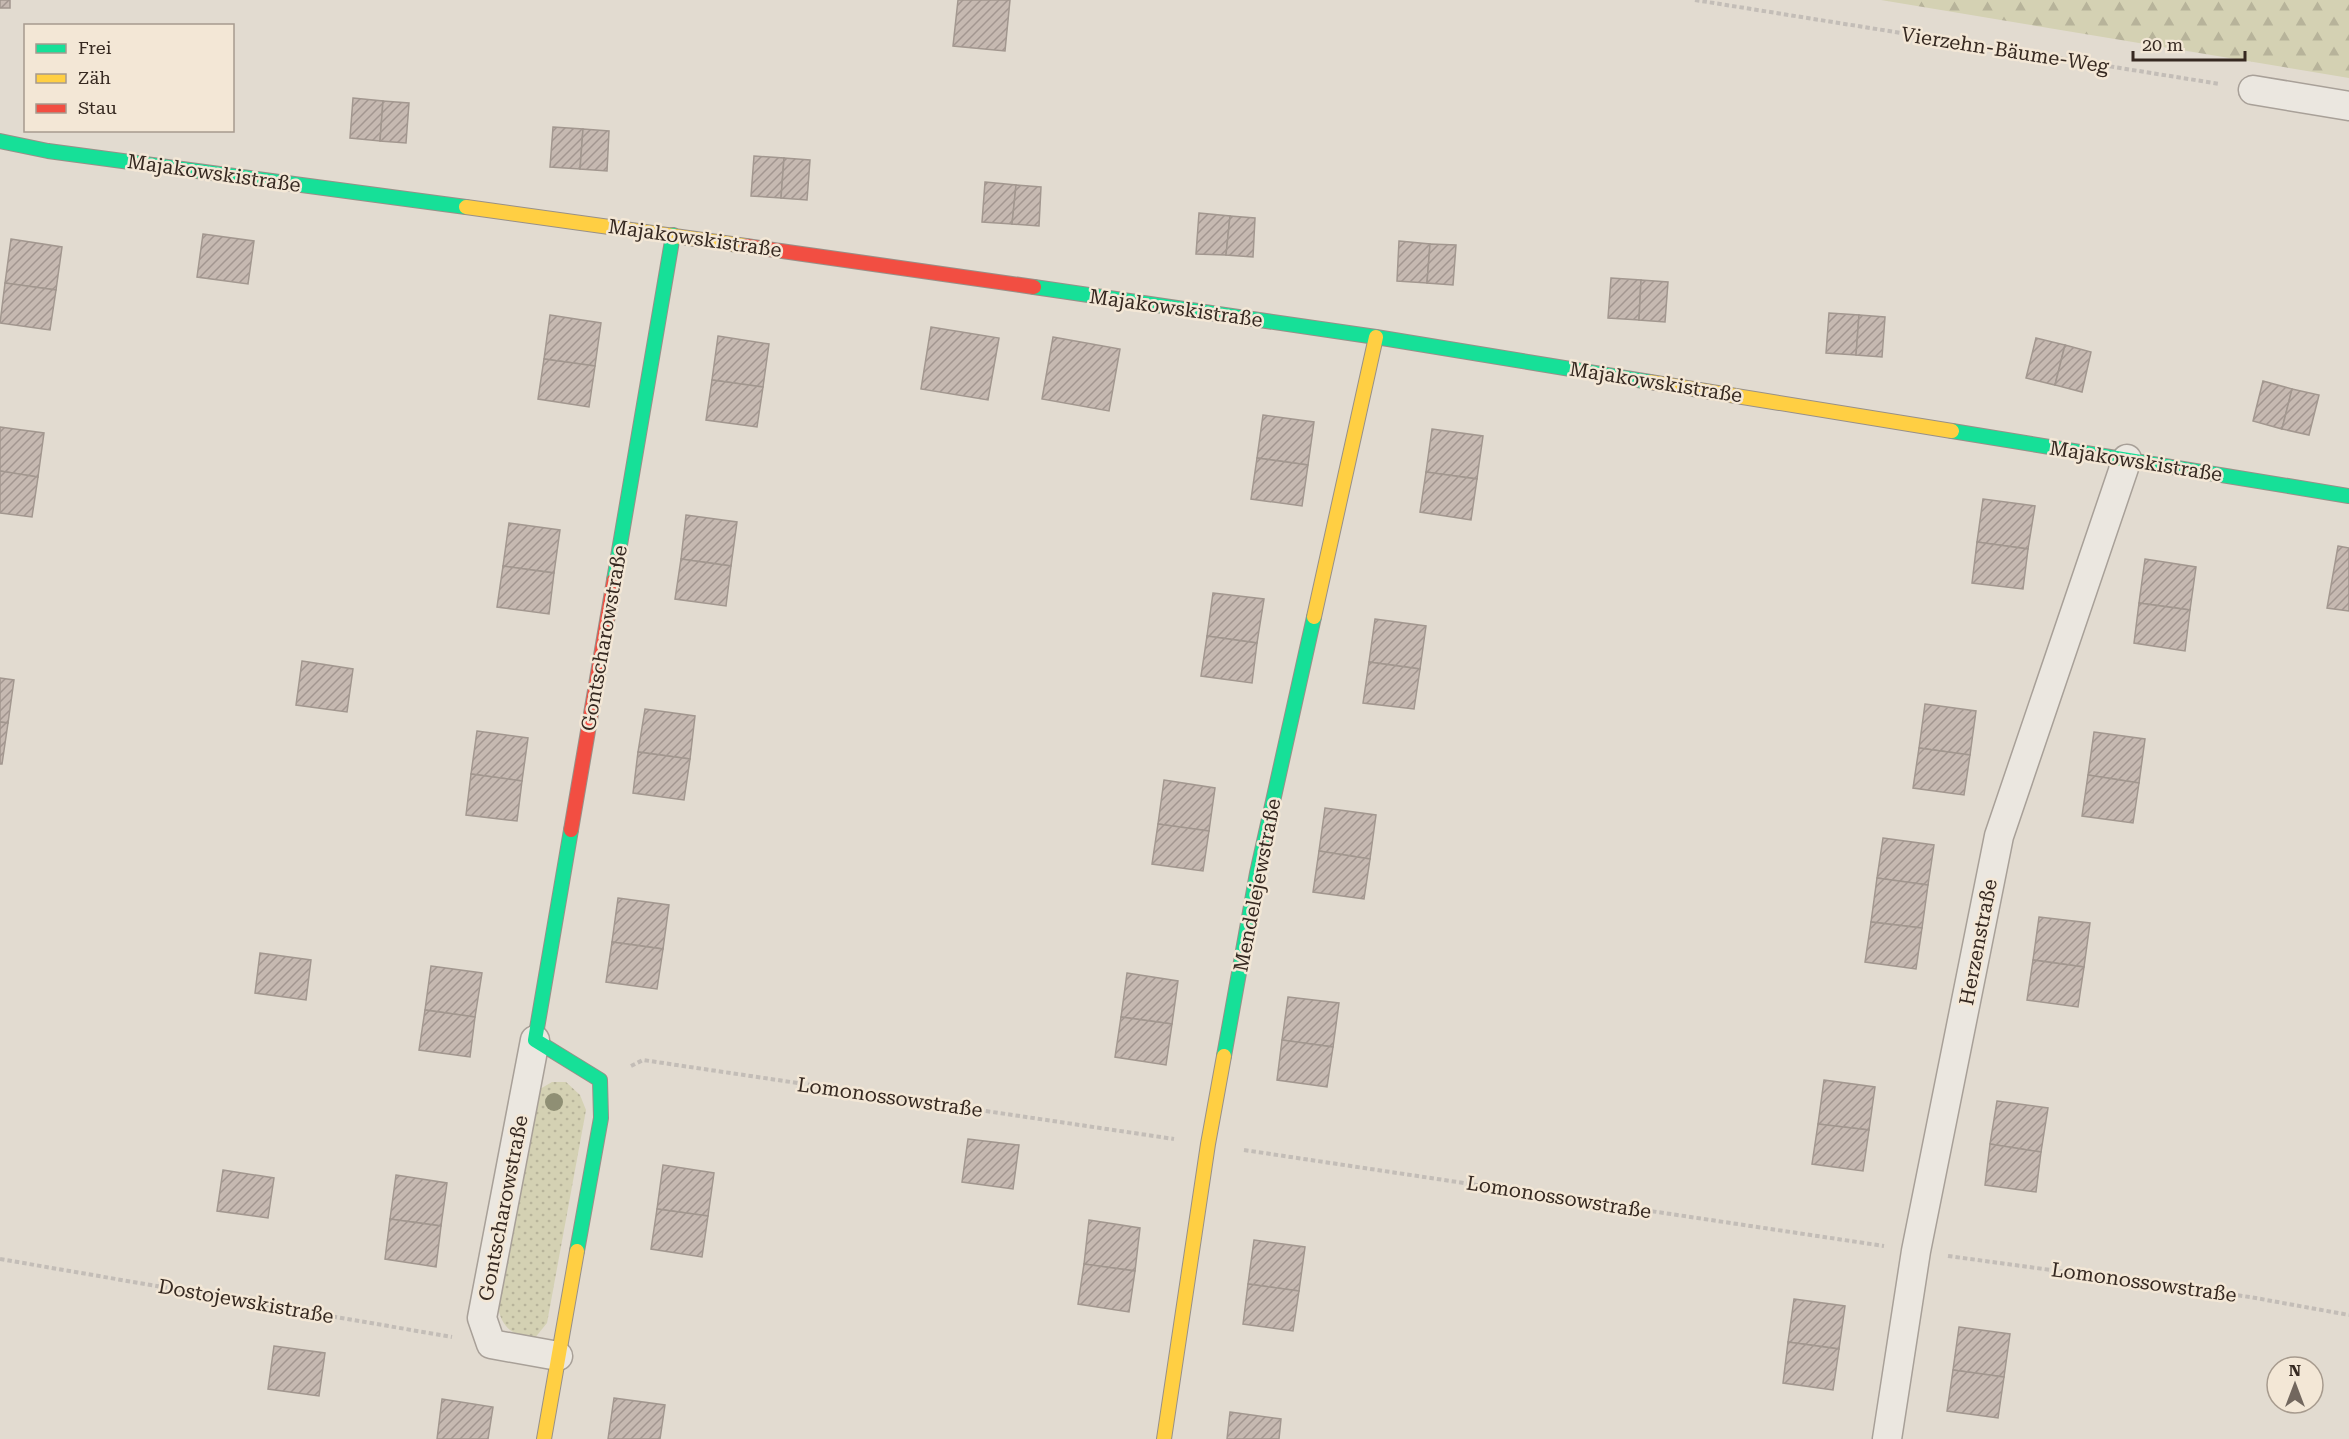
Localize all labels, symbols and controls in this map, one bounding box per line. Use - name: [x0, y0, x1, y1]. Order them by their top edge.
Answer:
- street label: Vierzehn-Bäume-Weg: [1899, 22, 2111, 78]
- legend: [24, 24, 234, 132]
- scale bar: [2133, 24, 2246, 62]
- text: 20 m: [2142, 34, 2183, 55]
- text: Frei: [78, 37, 112, 58]
- text: Zäh: [78, 67, 111, 88]
- text: Stau: [78, 97, 117, 118]
- street label: Majakowskistraße: [126, 149, 302, 197]
- street label: Majakowskistraße: [607, 214, 783, 262]
- street label: Majakowskistraße: [1088, 284, 1264, 332]
- street label: Majakowskistraße: [1568, 356, 1744, 408]
- street label: Majakowskistraße: [2048, 435, 2224, 487]
- street label: Gontscharowstraße: [576, 543, 632, 733]
- street label: Mendelejewstraße: [1228, 796, 1286, 974]
- street label: Herzenstraße: [1954, 877, 2002, 1007]
- street label: Lomonossowstraße: [796, 1072, 984, 1122]
- street label: Gontscharowstraße: [473, 1113, 533, 1303]
- street label: Lomonossowstraße: [1465, 1171, 1653, 1223]
- street label: Lomonossowstraße: [2050, 1257, 2238, 1307]
- street label: Dostojewskistraße: [156, 1274, 336, 1328]
- north arrow: [2265, 1355, 2325, 1415]
- text: N: [2289, 1361, 2301, 1380]

